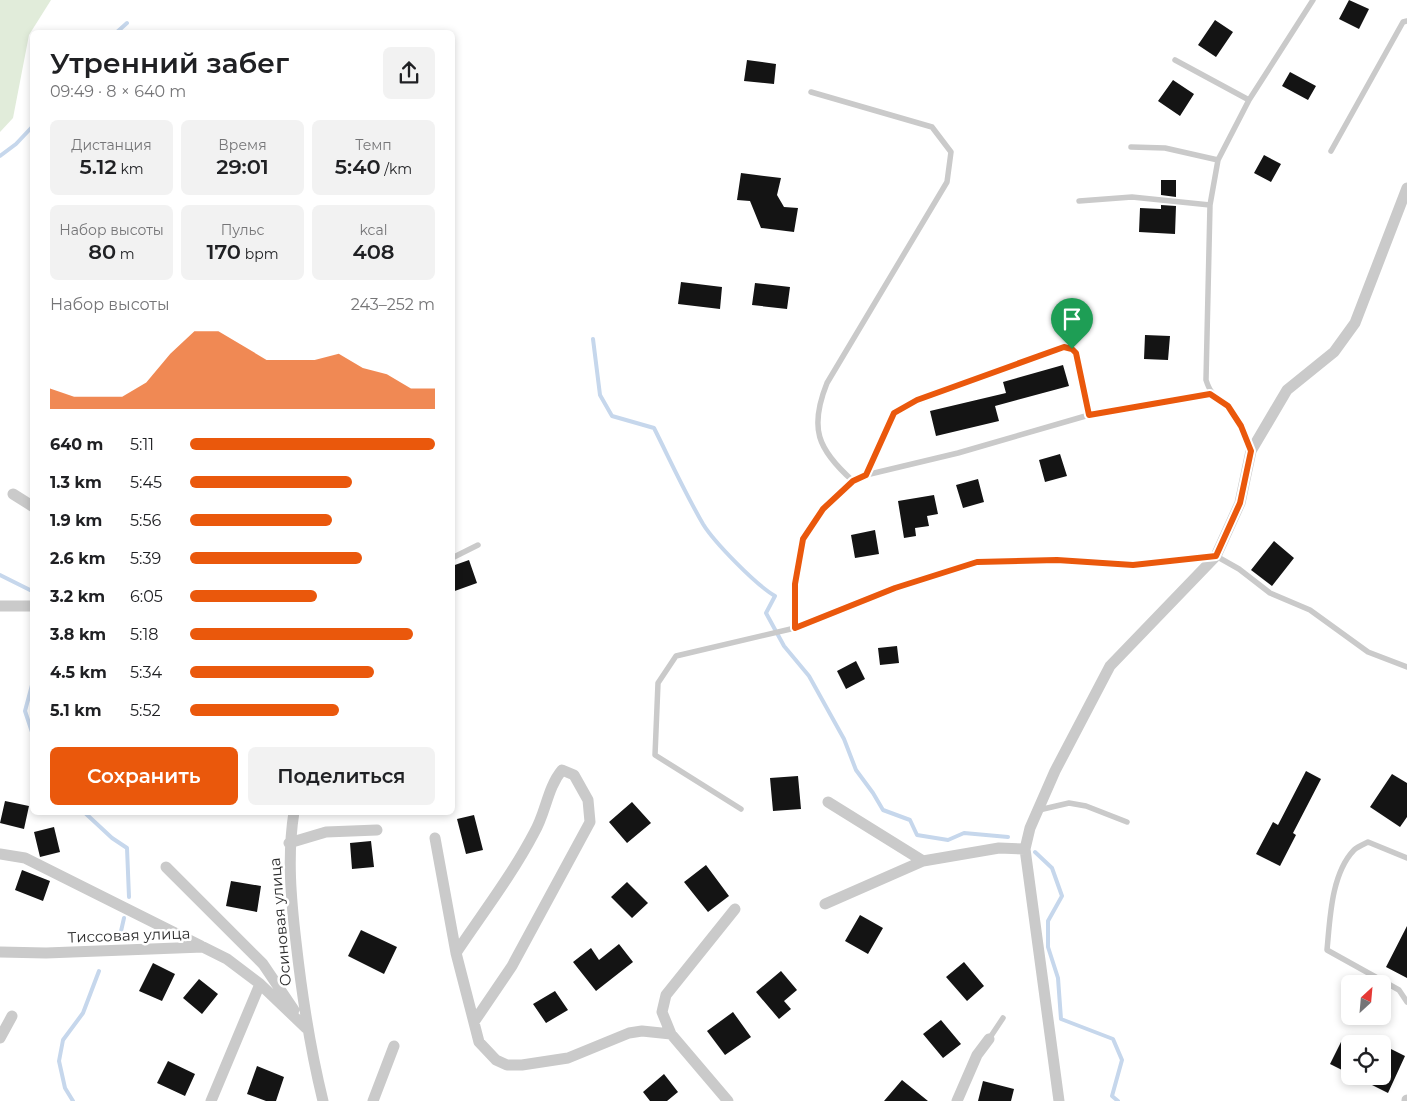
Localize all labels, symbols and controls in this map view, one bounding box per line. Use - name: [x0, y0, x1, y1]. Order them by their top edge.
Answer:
- text: Утренний забег: [50, 46, 289, 80]
- button: share: [383, 47, 435, 99]
- text: 09:49 · 8 × 640 m: [50, 82, 186, 101]
- text: Дистанция: [71, 136, 152, 154]
- text: Время: [218, 136, 267, 154]
- text: Темп: [355, 136, 392, 154]
- text: 5.12: [79, 154, 117, 179]
- text: 29:01: [216, 154, 269, 179]
- text: 5:40: [335, 154, 381, 179]
- text: km: [117, 160, 144, 178]
- text: /km: [381, 160, 412, 178]
- text: Набор высоты: [59, 221, 164, 239]
- text: Пульс: [221, 221, 264, 239]
- text: kcal: [360, 221, 387, 239]
- text: 80: [88, 239, 116, 264]
- text: 170: [207, 239, 241, 264]
- text: 408: [352, 239, 395, 264]
- text: m: [116, 245, 135, 263]
- text: bpm: [241, 245, 279, 263]
- text: Набор высоты: [50, 295, 170, 314]
- text: 243–252 m: [351, 295, 435, 314]
- pin: [1051, 298, 1093, 349]
- icon: arrive: [1058, 305, 1086, 333]
- text: 640 m: [50, 435, 103, 454]
- text: 5:11: [130, 435, 154, 454]
- text: 1.3 km: [50, 473, 102, 492]
- text: 5:45: [130, 473, 162, 492]
- text: 1.9 km: [50, 511, 102, 530]
- text: 5:56: [130, 511, 161, 530]
- text: 2.6 km: [50, 549, 106, 568]
- text: 5:39: [130, 549, 161, 568]
- text: 3.2 km: [50, 587, 105, 606]
- text: 6:05: [130, 587, 163, 606]
- text: 3.8 km: [50, 625, 106, 644]
- text: 5:18: [130, 625, 158, 644]
- text: 4.5 km: [50, 663, 107, 682]
- text: 5:34: [130, 663, 162, 682]
- text: 5.1 km: [50, 701, 101, 720]
- text: 5:52: [130, 701, 161, 720]
- button: Сохранить: [50, 747, 238, 805]
- button: Поделиться: [248, 747, 435, 805]
- street label: Осиновая улица: [265, 857, 295, 987]
- street label: Тиссовая улица: [67, 923, 191, 947]
- north arrow: [1341, 975, 1391, 1025]
- map controls: [1341, 975, 1391, 1085]
- button: locate: [1341, 1035, 1391, 1085]

